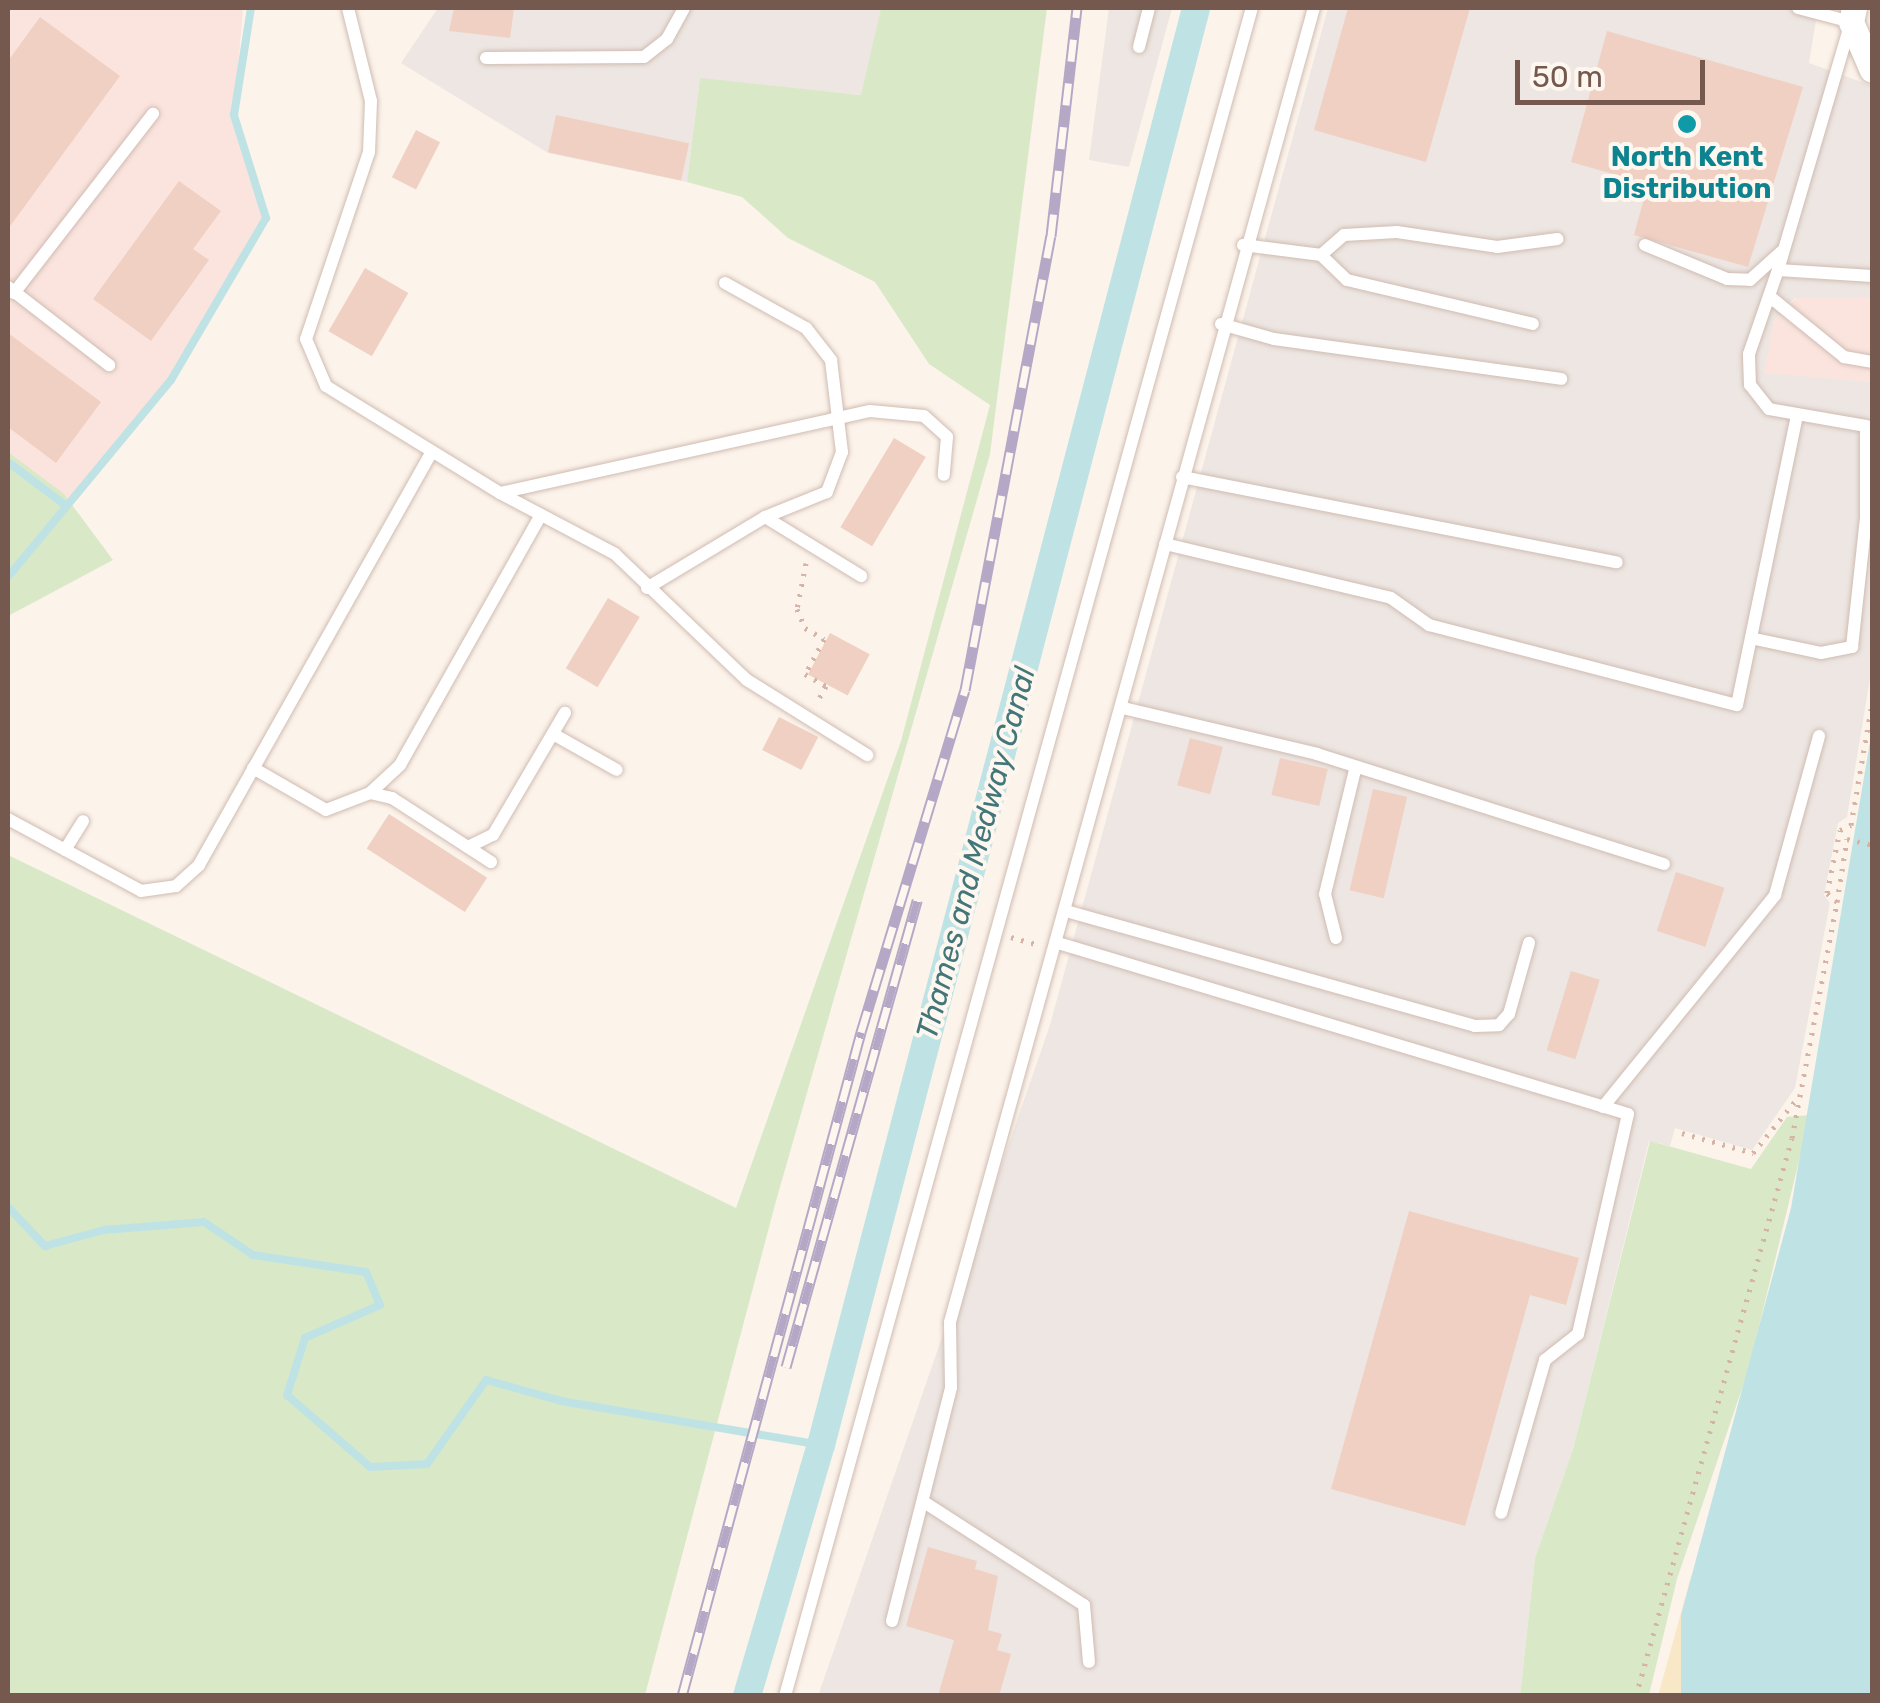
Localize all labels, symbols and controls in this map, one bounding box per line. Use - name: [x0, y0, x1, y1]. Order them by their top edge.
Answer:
- scale bar: [1520, 40, 1710, 102]
- text: 50 m: [1532, 59, 1603, 95]
- marker: North Kent Distribution: [1676, 113, 1698, 135]
- place label: North Kent Distribution: [1602, 140, 1772, 206]
- water label: Thames and Medway Canal: [909, 663, 1043, 1043]

